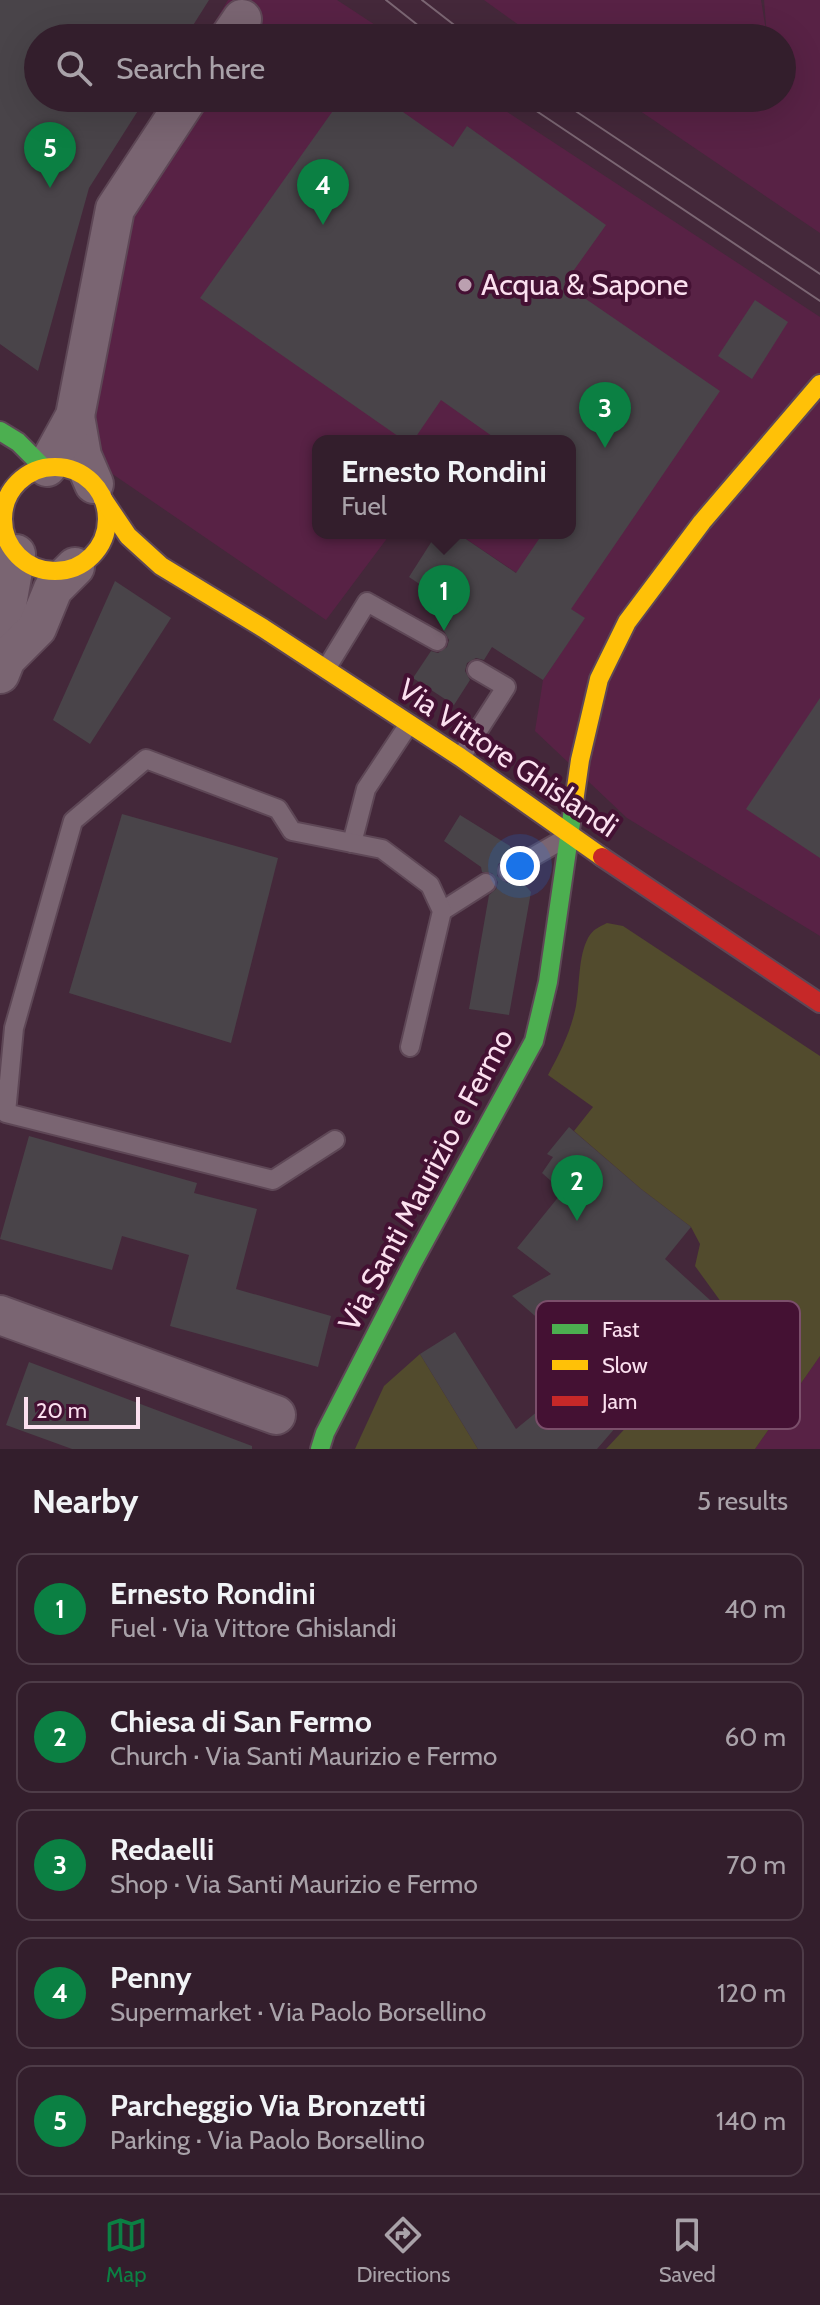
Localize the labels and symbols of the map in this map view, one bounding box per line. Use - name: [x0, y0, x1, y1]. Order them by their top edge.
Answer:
- pin: 5: [24, 122, 76, 188]
- pin: 4: [297, 159, 349, 225]
- place label: Acqua & Sapone: [481, 266, 688, 303]
- marker: Acqua & Sapone: [456, 276, 474, 294]
- pin: 3: [579, 382, 631, 448]
- pin: 1: [418, 565, 470, 631]
- street label: Via Vittore Ghislandi: [391, 670, 625, 845]
- your location: [500, 846, 540, 886]
- street label: Via Santi Maurizio e Fermo: [330, 1022, 521, 1337]
- pin: 2: [551, 1155, 603, 1221]
- legend: [536, 1301, 800, 1429]
- text: Fast: [602, 1316, 640, 1343]
- text: Slow: [602, 1352, 648, 1379]
- text: Jam: [601, 1388, 637, 1415]
- scale bar: [24, 1393, 140, 1429]

